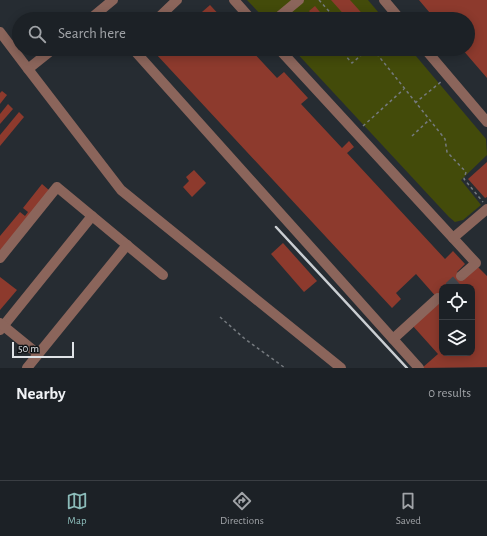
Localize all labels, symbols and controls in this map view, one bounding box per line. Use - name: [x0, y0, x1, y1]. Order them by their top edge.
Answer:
- search box: [12, 12, 475, 56]
- icon: search: [26, 23, 48, 45]
- text: Search here: [58, 26, 126, 41]
- map controls: [439, 284, 475, 356]
- button: locate: [439, 284, 475, 320]
- button: layers: [439, 320, 475, 356]
- scale bar: [12, 340, 74, 359]
- text: 50 m: [18, 343, 39, 354]
- text: Nearby: [16, 385, 66, 402]
- text: 0 results: [428, 387, 471, 400]
- tab: Map: [66, 490, 88, 527]
- tab: Directions: [220, 490, 264, 527]
- tab: Saved: [396, 490, 421, 527]

